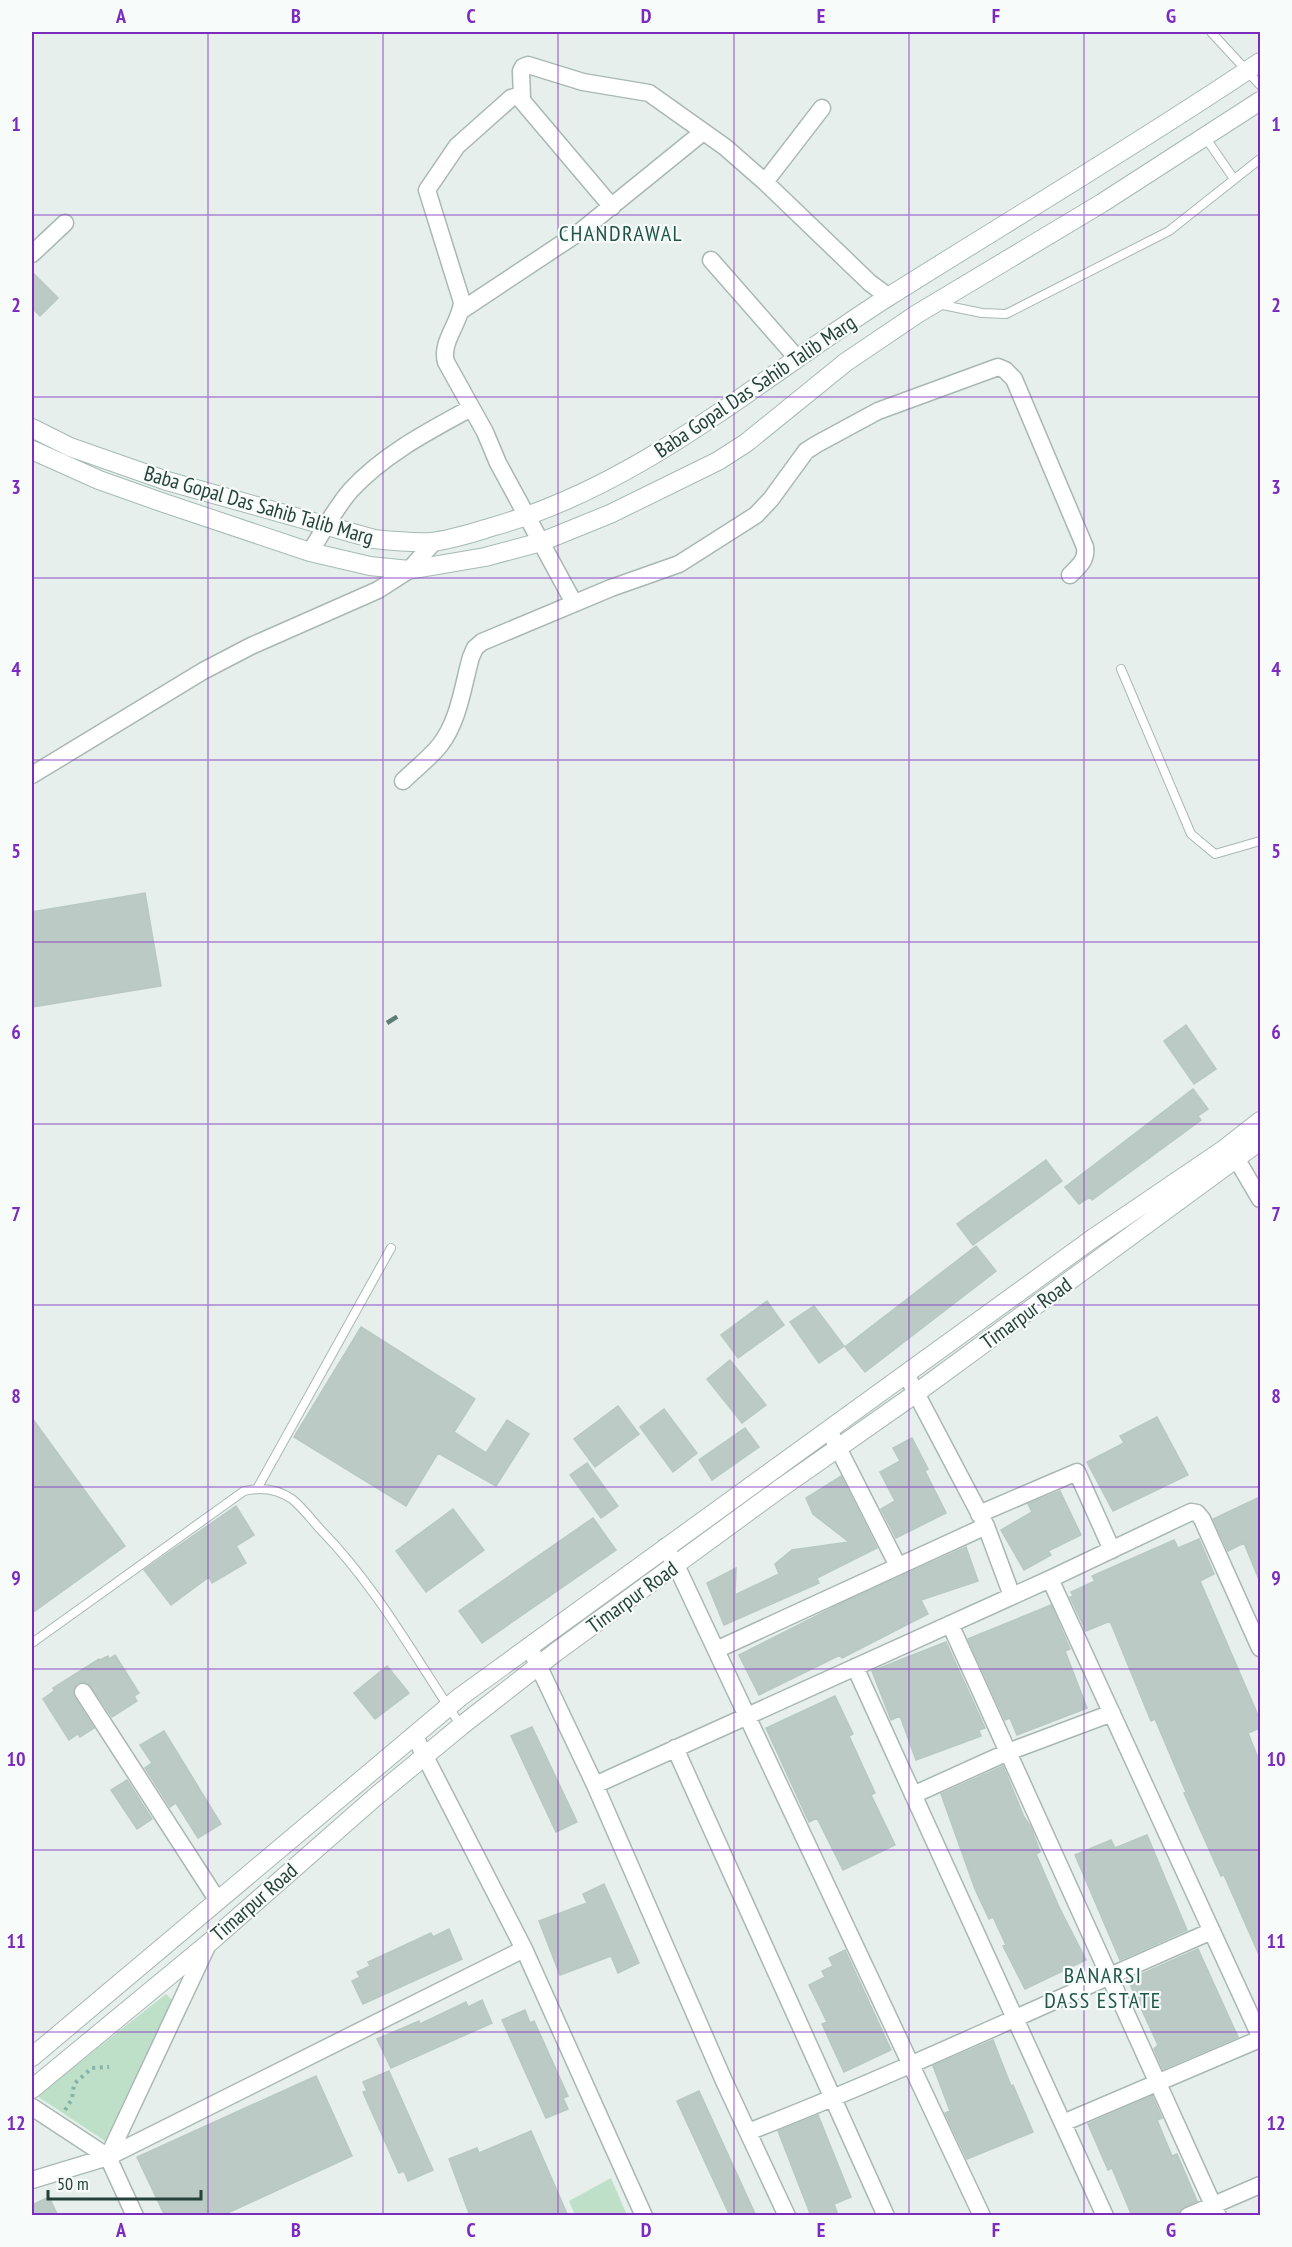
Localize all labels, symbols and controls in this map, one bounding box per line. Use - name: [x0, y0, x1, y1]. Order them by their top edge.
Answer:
- text: A: [115, 3, 127, 29]
- text: B: [291, 3, 301, 29]
- text: C: [466, 3, 476, 29]
- text: D: [641, 3, 652, 29]
- text: E: [817, 3, 825, 29]
- text: F: [992, 3, 1000, 29]
- text: G: [1166, 3, 1176, 29]
- text: 1: [11, 111, 21, 137]
- text: 1: [1271, 111, 1281, 137]
- district label: CHANDRAWAL: [559, 219, 683, 247]
- text: 2: [11, 292, 21, 318]
- text: 2: [1271, 292, 1281, 318]
- street label: Baba Gopal Das Sahib Talib Marg: [649, 308, 861, 464]
- street label: Baba Gopal Das Sahib Talib Marg: [141, 459, 377, 551]
- text: 3: [11, 474, 21, 500]
- text: 3: [1271, 474, 1281, 500]
- text: 4: [11, 656, 21, 682]
- text: 4: [1271, 656, 1281, 682]
- text: 5: [11, 838, 21, 864]
- text: 5: [1271, 838, 1281, 864]
- text: 6: [11, 1019, 21, 1045]
- text: 6: [1271, 1019, 1281, 1045]
- text: 7: [11, 1201, 21, 1227]
- text: 7: [1271, 1201, 1281, 1227]
- street label: Timarpur Road: [975, 1271, 1077, 1355]
- text: 8: [11, 1383, 21, 1409]
- text: 8: [1271, 1383, 1281, 1409]
- street label: Timarpur Road: [581, 1555, 683, 1639]
- text: 9: [11, 1565, 21, 1591]
- text: 9: [1271, 1565, 1281, 1591]
- text: 10: [6, 1746, 26, 1772]
- text: 10: [1266, 1746, 1286, 1772]
- street label: Timarpur Road: [205, 1857, 303, 1947]
- text: 11: [6, 1928, 26, 1954]
- text: 11: [1266, 1928, 1286, 1954]
- district label: BANARSI DASS ESTATE: [1044, 1961, 1162, 2014]
- text: 12: [6, 2110, 26, 2136]
- text: 12: [1266, 2110, 1286, 2136]
- scale bar: [48, 2163, 201, 2201]
- text: 50 m: [57, 2172, 89, 2195]
- text: A: [115, 2217, 127, 2243]
- text: B: [291, 2217, 301, 2243]
- text: C: [466, 2217, 476, 2243]
- text: D: [641, 2217, 652, 2243]
- text: E: [817, 2217, 825, 2243]
- text: F: [992, 2217, 1000, 2243]
- text: G: [1166, 2217, 1176, 2243]

